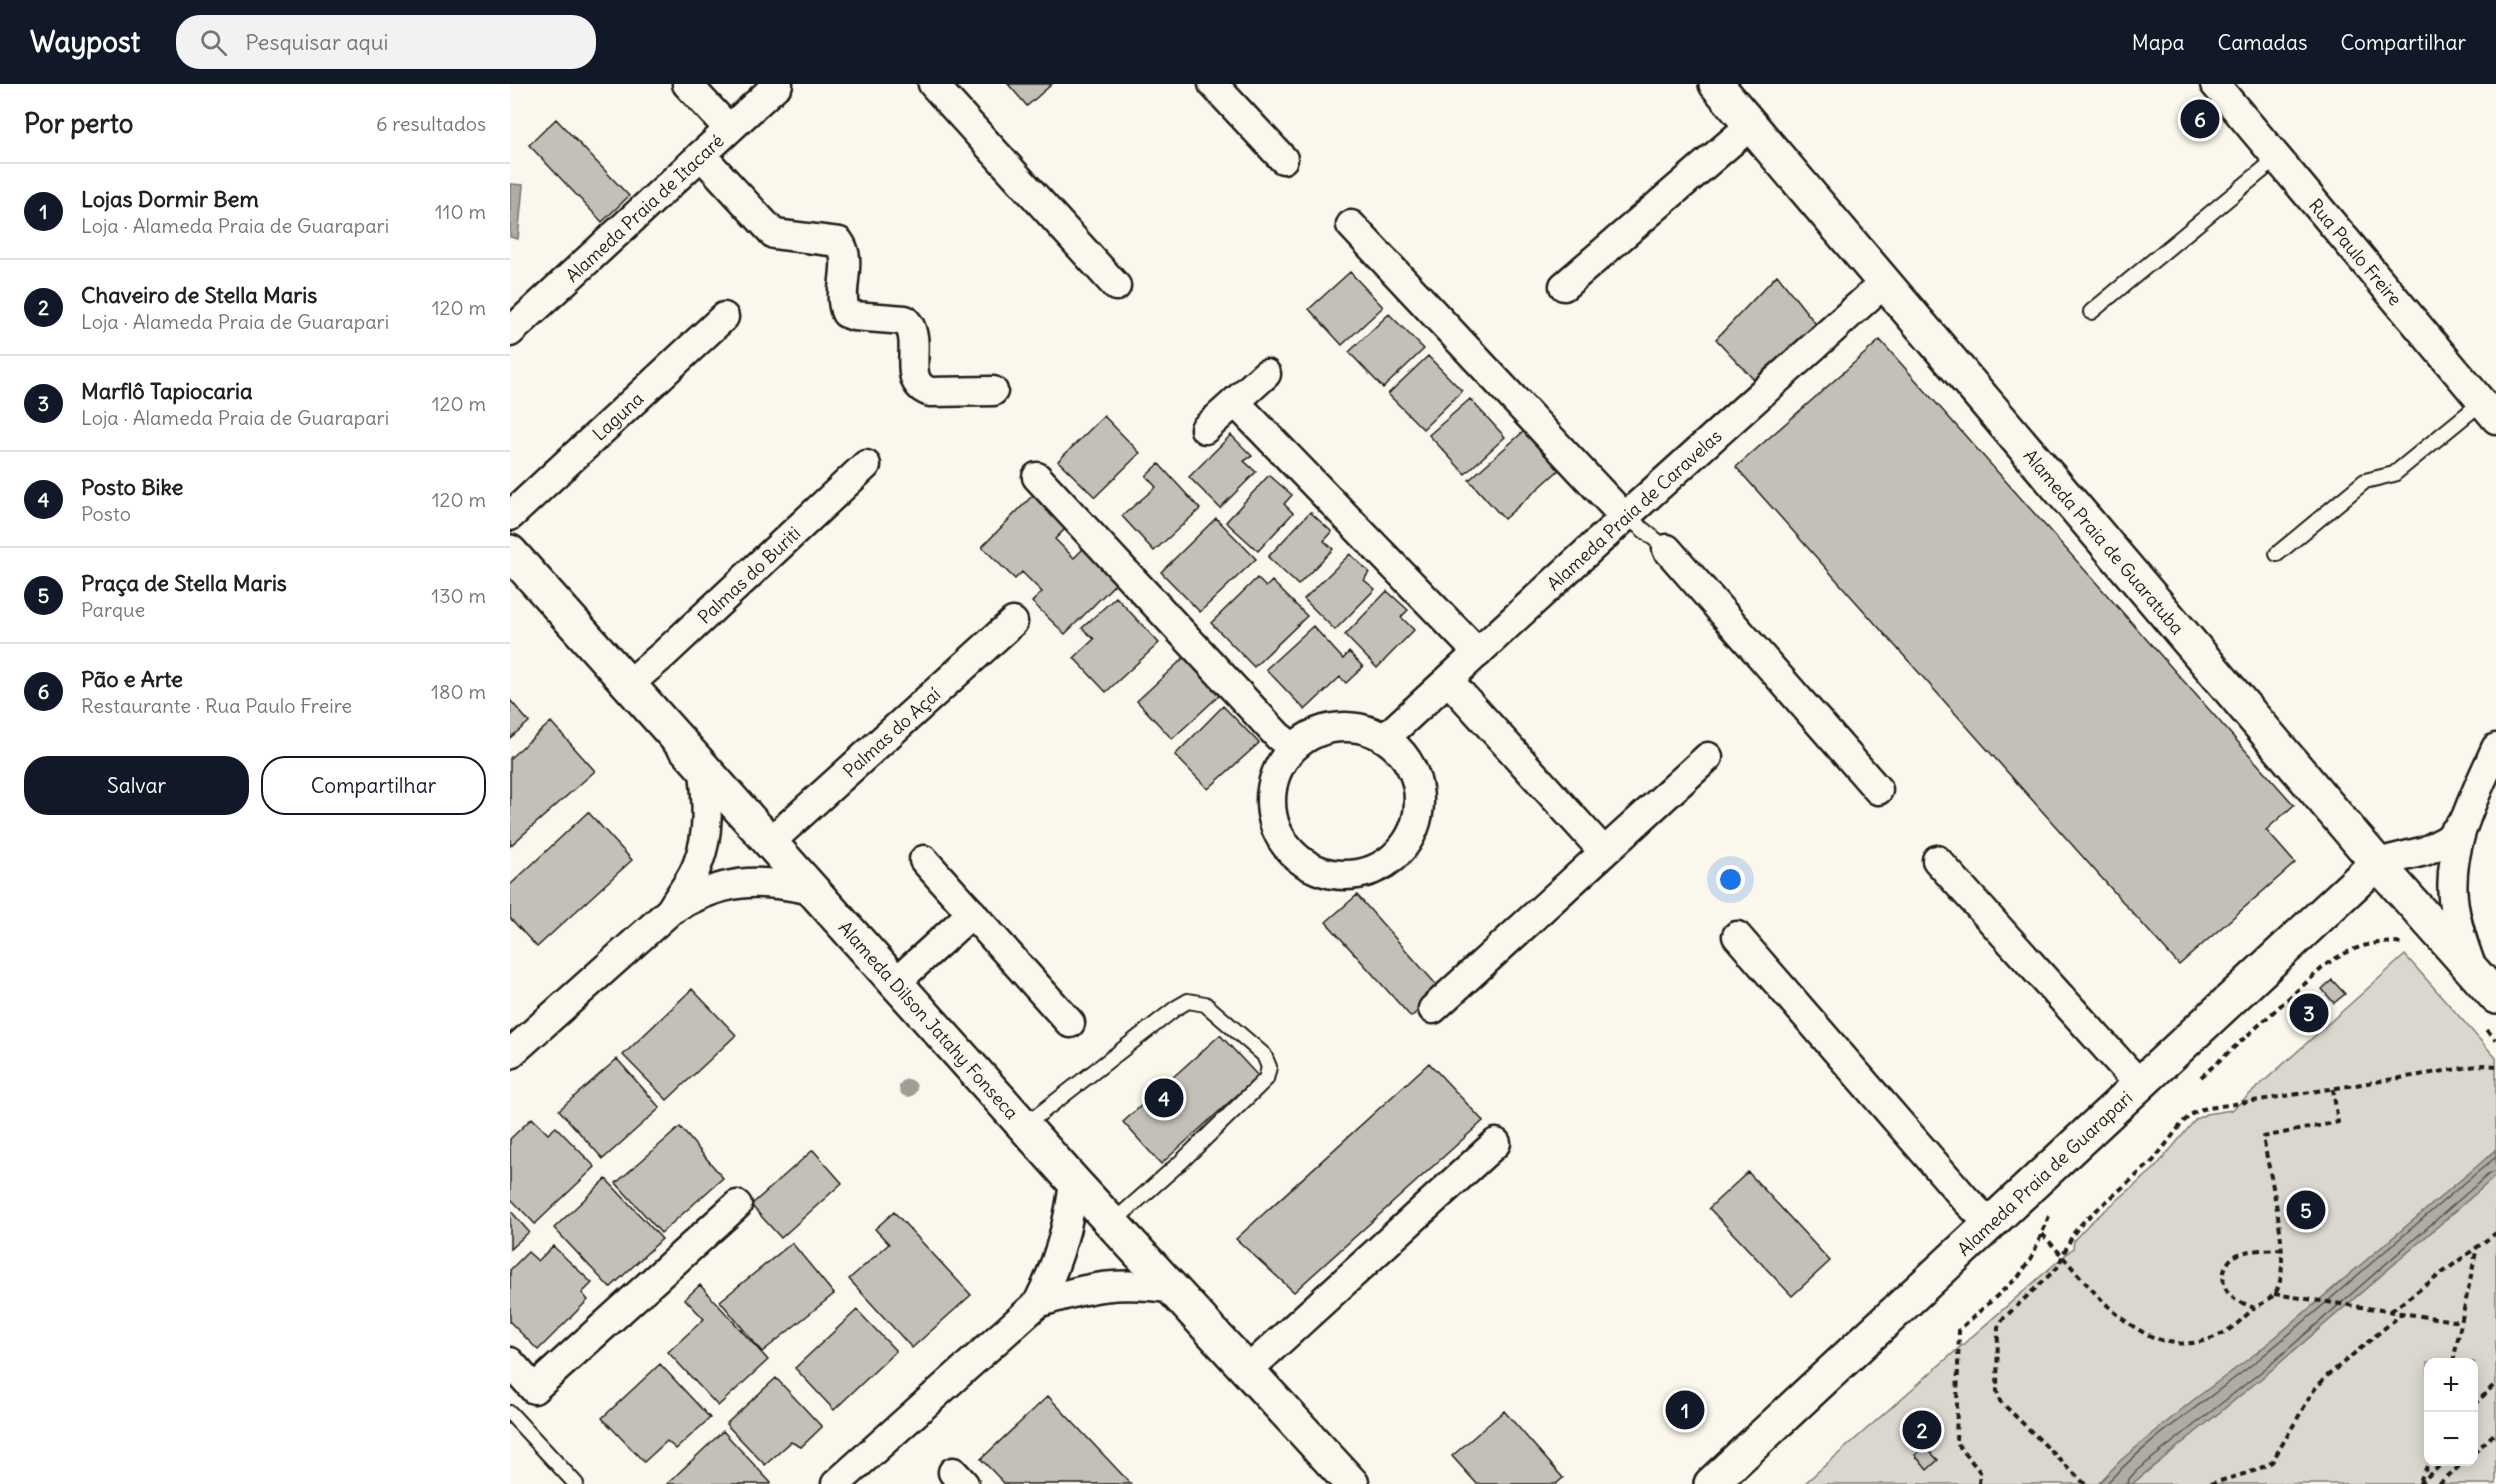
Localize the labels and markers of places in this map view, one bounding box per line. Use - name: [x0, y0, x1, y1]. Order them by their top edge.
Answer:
- pin: 6: [2180, 96, 2220, 141]
- pin: 3: [2290, 990, 2328, 1036]
- pin: 4: [1144, 1076, 1184, 1120]
- pin: 5: [2286, 1188, 2326, 1232]
- pin: 1: [1666, 1388, 1704, 1432]
- pin: 2: [1902, 1408, 1942, 1452]

